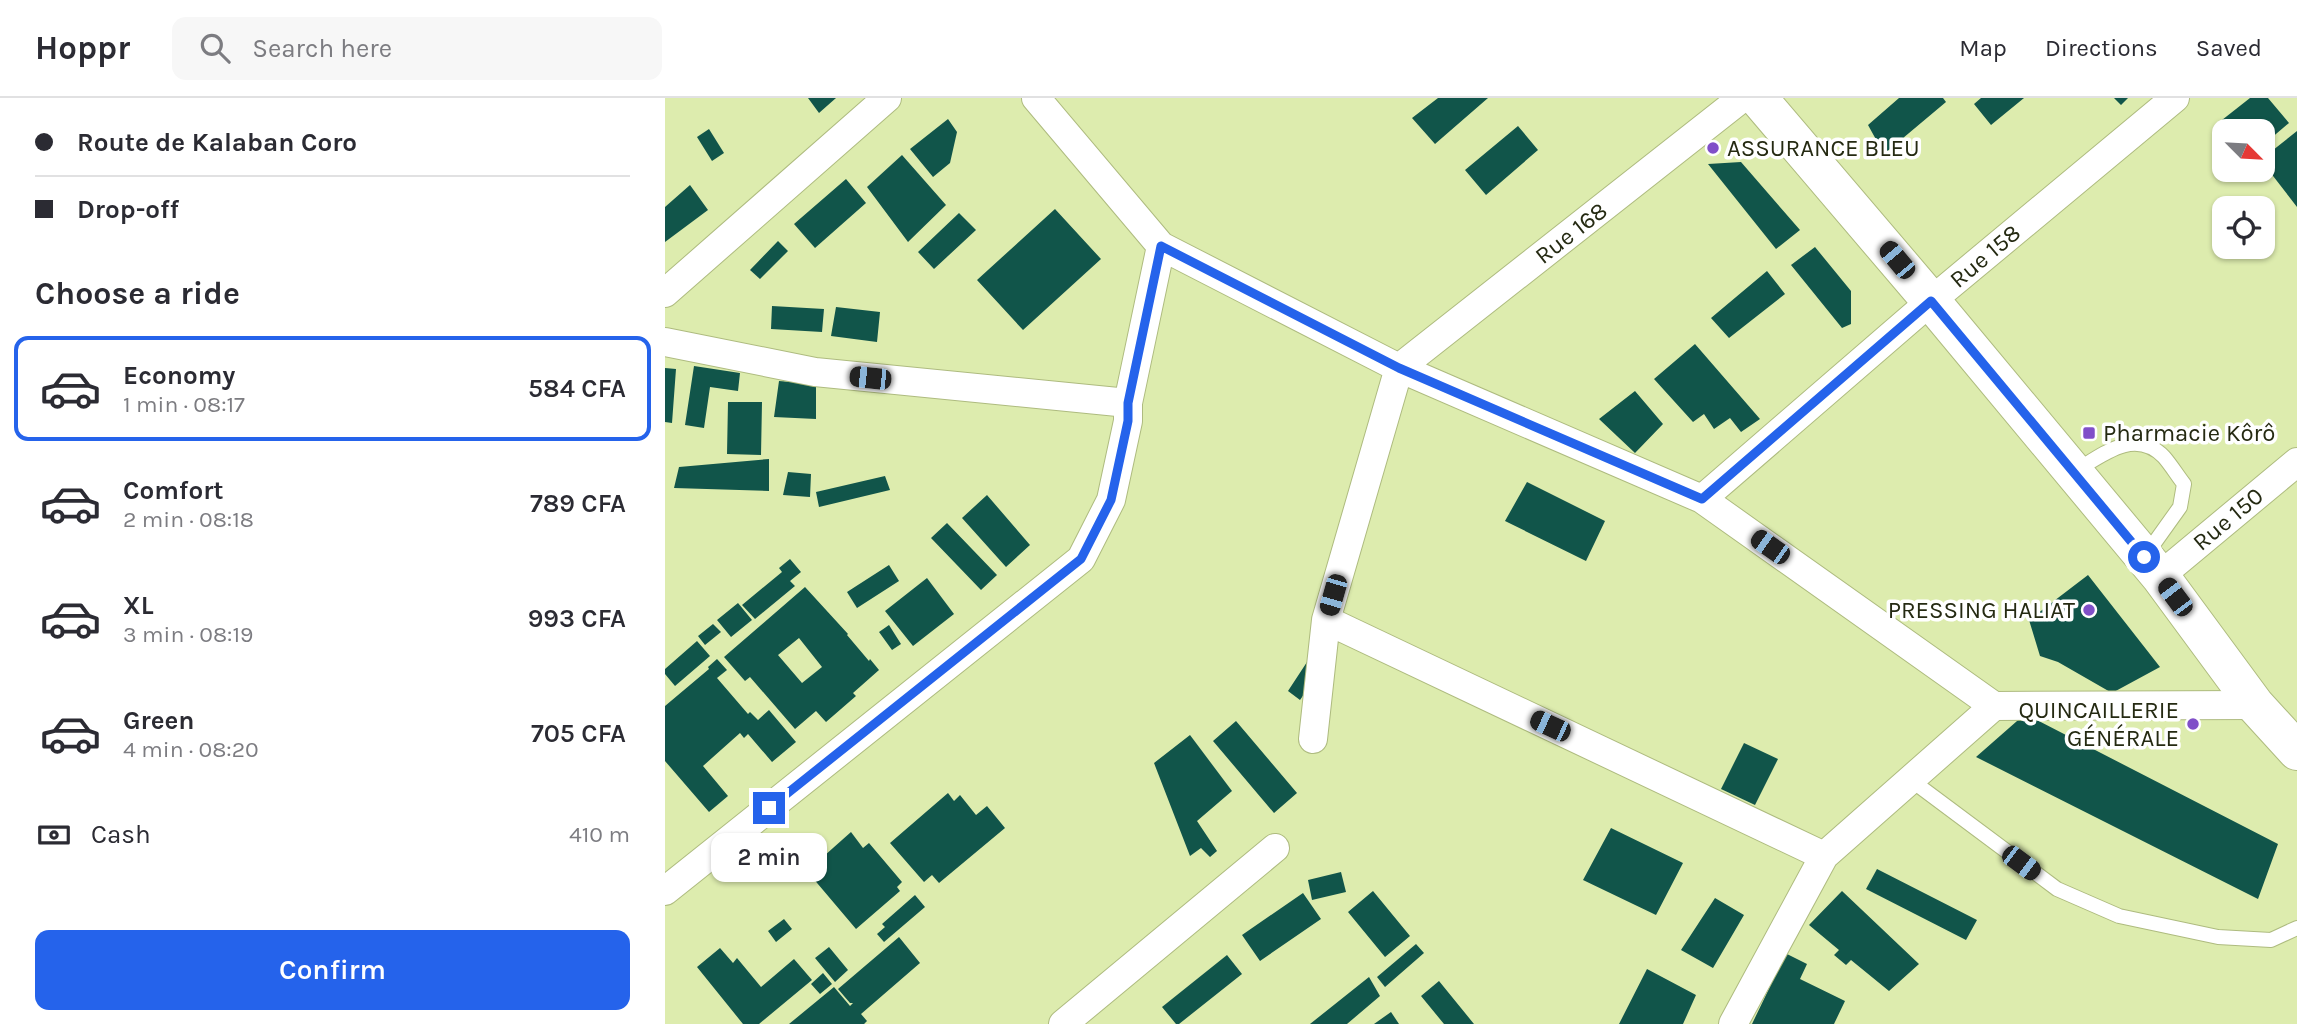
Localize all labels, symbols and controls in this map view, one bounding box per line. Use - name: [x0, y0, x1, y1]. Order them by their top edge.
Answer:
- search box: [172, 17, 662, 80]
- text: Hoppr: [35, 29, 130, 67]
- icon: search: [196, 29, 234, 67]
- text: Search here: [252, 33, 392, 64]
- text: Map: [1959, 34, 2007, 62]
- text: Directions: [2045, 34, 2158, 62]
- text: Saved: [2196, 34, 2262, 62]
- north arrow: [2212, 119, 2275, 182]
- map controls: [2212, 119, 2275, 259]
- text: Route de Kalaban Coro: [77, 127, 357, 158]
- place label: ASSURANCE BLEU: [1727, 134, 1920, 162]
- marker: ASSURANCE BLEU: [1705, 140, 1721, 156]
- text: Drop-off: [77, 194, 179, 225]
- street label: Rue 168: [1529, 196, 1613, 270]
- button: locate: [2212, 196, 2275, 259]
- street label: Rue 158: [1944, 218, 2026, 294]
- car: [1876, 237, 1919, 283]
- text: Choose a ride: [35, 275, 240, 312]
- icon: car: [39, 357, 102, 420]
- text: Economy: [123, 360, 235, 391]
- car: [849, 365, 892, 391]
- text: 584 CFA: [528, 373, 626, 404]
- text: 1 min · 08:17: [123, 391, 245, 418]
- place label: Pharmacie Kôrô: [2103, 419, 2275, 447]
- marker: Pharmacie Kôrô: [2081, 425, 2097, 441]
- icon: car: [39, 472, 102, 535]
- text: Comfort: [123, 475, 224, 506]
- street label: Rue 150: [2187, 482, 2269, 556]
- text: 789 CFA: [530, 488, 626, 519]
- text: 2 min · 08:18: [123, 506, 254, 533]
- car: [1747, 526, 1794, 568]
- route start: [2128, 541, 2160, 573]
- car: [1318, 572, 1349, 618]
- car: [2154, 574, 2197, 620]
- icon: car: [39, 587, 102, 650]
- text: XL: [123, 590, 154, 621]
- place label: PRESSING HALIAT: [1888, 596, 2075, 624]
- marker: PRESSING HALIAT: [2081, 602, 2097, 618]
- text: 993 CFA: [528, 603, 626, 634]
- text: 3 min · 08:19: [123, 621, 253, 648]
- place label: QUINCAILLERIE GÉNÉRALE: [2018, 696, 2179, 752]
- icon: car: [39, 702, 102, 765]
- text: Green: [123, 705, 195, 736]
- car: [1527, 708, 1574, 744]
- marker: QUINCAILLERIE GÉNÉRALE: [2185, 716, 2201, 732]
- text: 705 CFA: [531, 718, 626, 749]
- text: 4 min · 08:20: [123, 736, 259, 763]
- route end: [753, 792, 785, 824]
- icon: cash: [35, 816, 73, 854]
- text: Cash: [91, 819, 151, 850]
- text: 410 m: [569, 821, 630, 848]
- callout: 2 min: [711, 832, 827, 882]
- car: [1998, 842, 2045, 884]
- text: 2 min: [738, 844, 800, 871]
- button: Confirm: [35, 930, 630, 1010]

